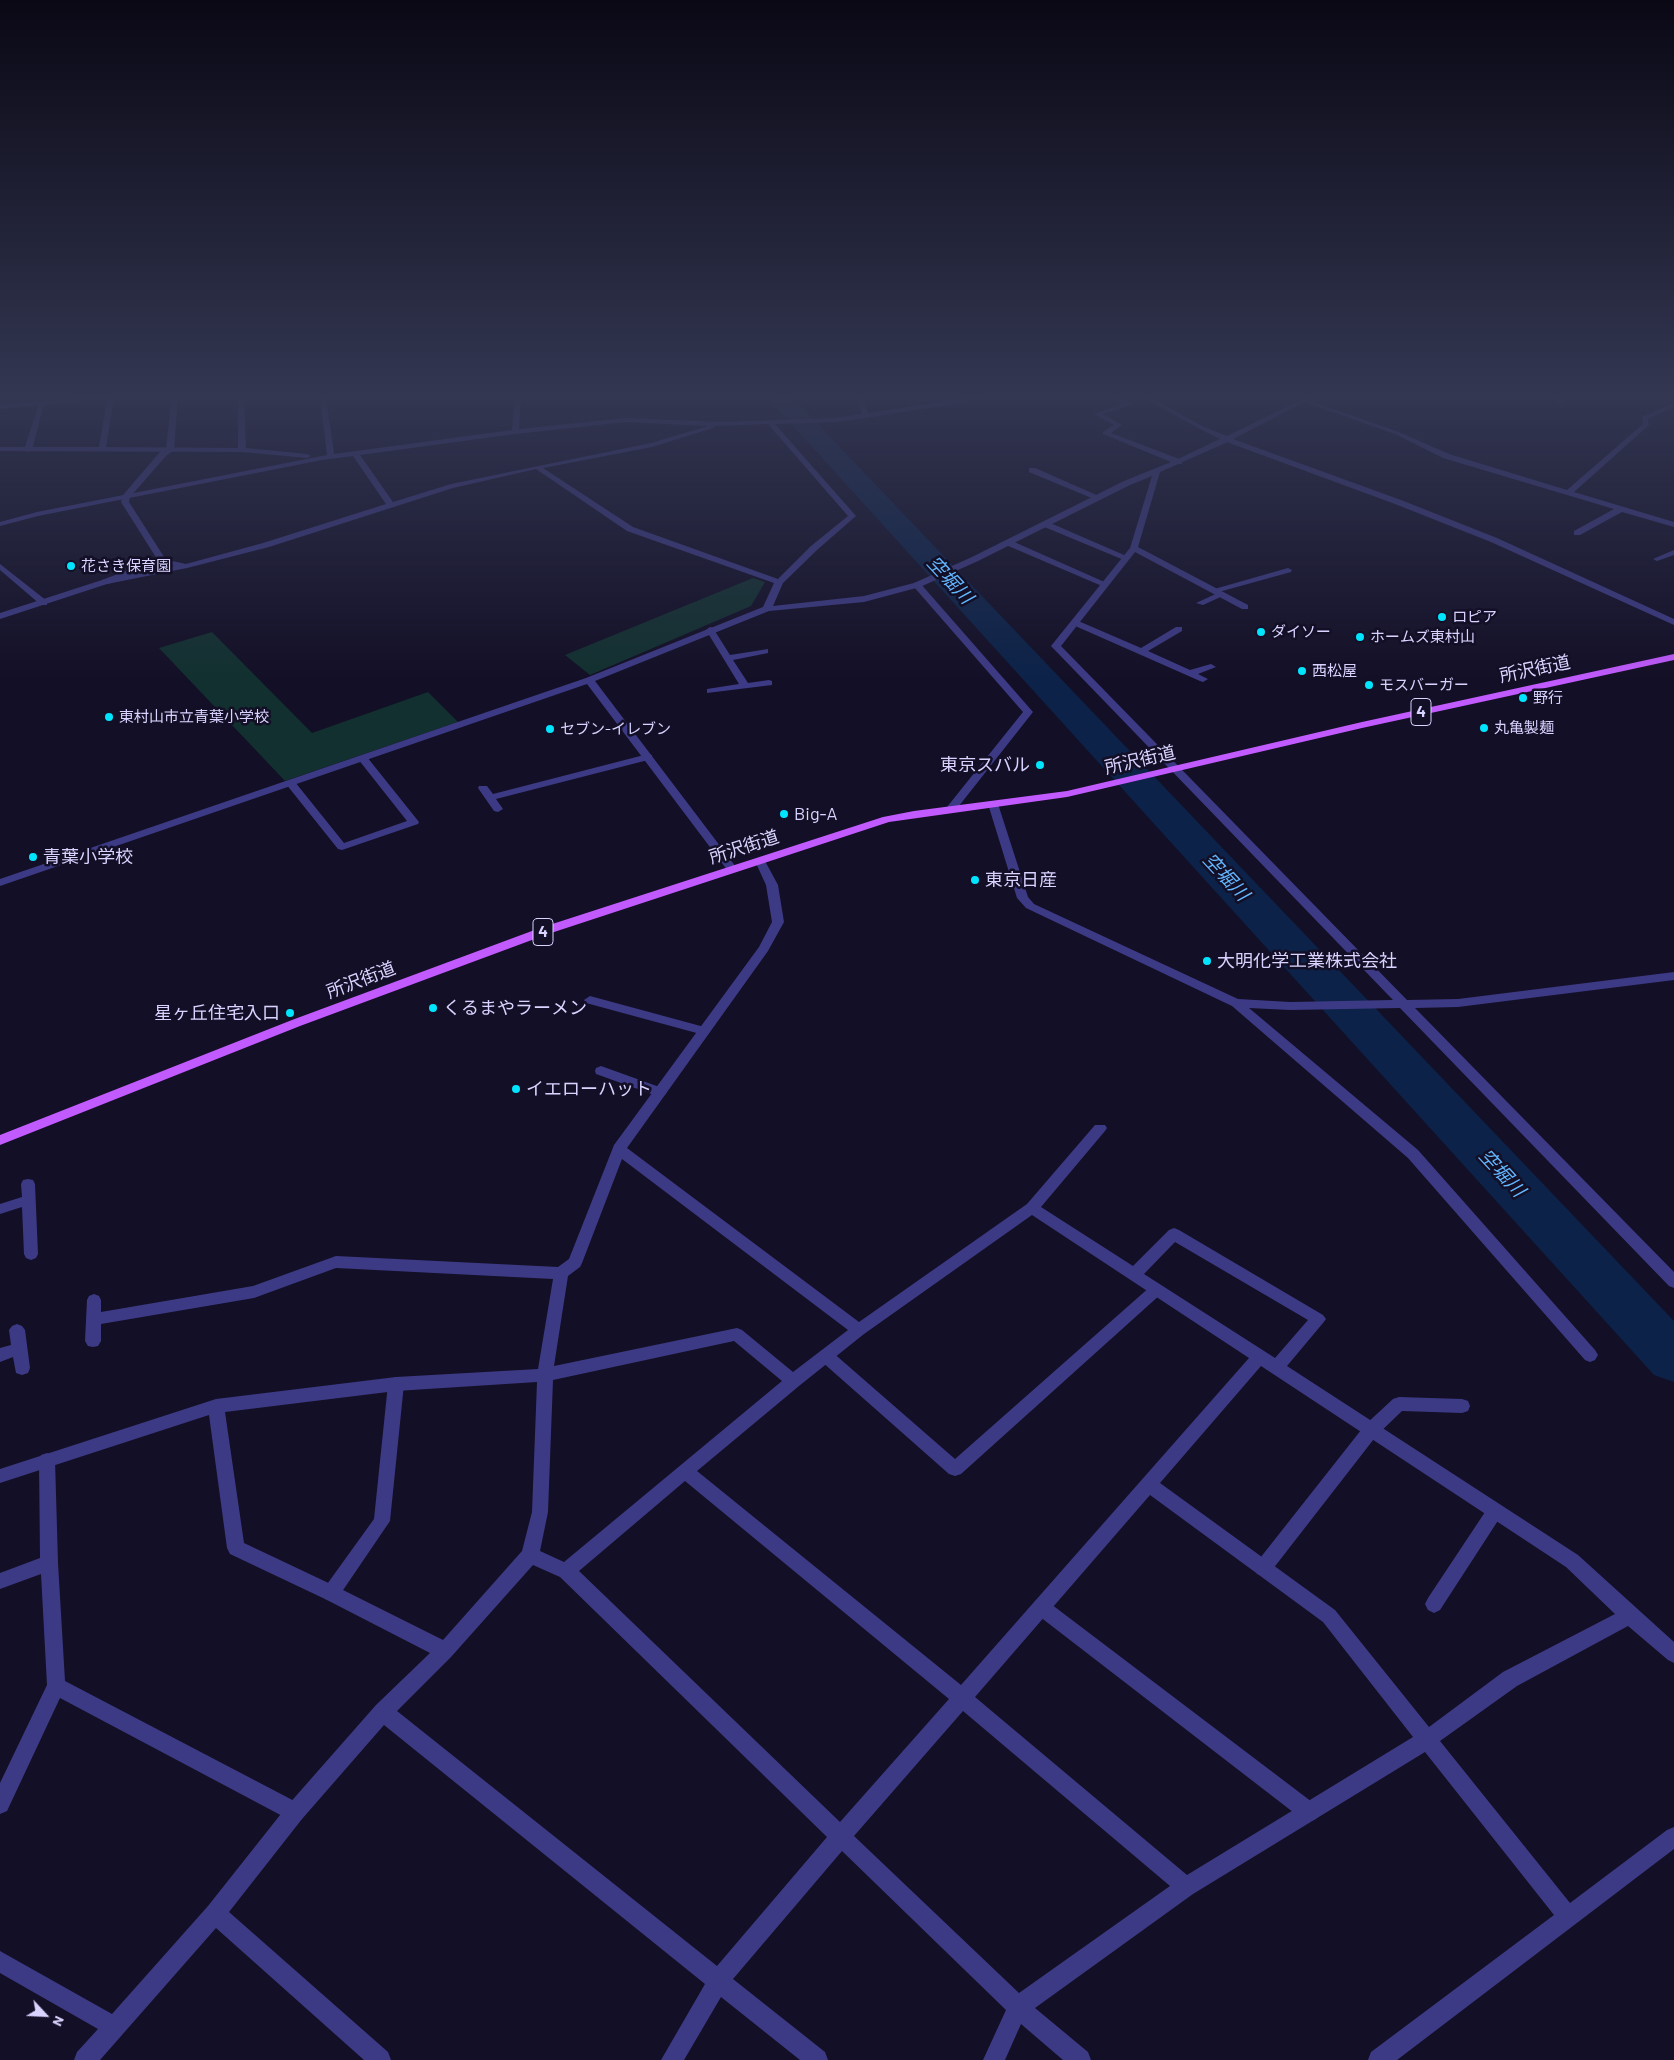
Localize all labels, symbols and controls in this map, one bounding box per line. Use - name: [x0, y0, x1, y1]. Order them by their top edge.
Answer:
- water label: 空堀川: [922, 551, 978, 609]
- place label: 花さき保育園: [81, 557, 171, 575]
- marker: 花さき保育園: [65, 560, 77, 572]
- place label: ロピア: [1452, 608, 1497, 626]
- marker: ロピア: [1436, 611, 1448, 623]
- place label: ダイソー: [1271, 623, 1331, 641]
- marker: ダイソー: [1255, 626, 1267, 638]
- place label: ホームズ東村山: [1370, 628, 1475, 646]
- marker: ホームズ東村山: [1354, 631, 1366, 643]
- street label: 所沢街道: [1498, 651, 1572, 687]
- place label: 西松屋: [1312, 662, 1357, 680]
- marker: 西松屋: [1296, 665, 1308, 677]
- place label: モスバーガー: [1379, 676, 1469, 694]
- marker: モスバーガー: [1363, 679, 1375, 691]
- place label: 野行: [1533, 689, 1563, 707]
- marker: 野行: [1517, 692, 1529, 704]
- road number: 4: [1411, 699, 1431, 726]
- place label: 東村山市立青葉小学校: [119, 708, 269, 726]
- marker: 東村山市立青葉小学校: [103, 711, 115, 723]
- place label: 丸亀製麺: [1494, 719, 1554, 737]
- place label: セブン-イレブン: [560, 720, 671, 738]
- marker: 丸亀製麺: [1478, 722, 1490, 734]
- marker: セブン-イレブン: [544, 723, 556, 735]
- street label: 所沢街道: [1102, 741, 1178, 779]
- place label: 東京スバル: [940, 754, 1030, 776]
- marker: 東京スバル: [1034, 759, 1046, 771]
- place label: Big-A: [794, 803, 838, 825]
- marker: Big-A: [778, 808, 790, 820]
- street label: 所沢街道: [706, 826, 782, 868]
- place label: 青葉小学校: [43, 846, 133, 868]
- water label: 空堀川: [1198, 848, 1254, 906]
- marker: 青葉小学校: [27, 851, 39, 863]
- place label: 東京日産: [985, 869, 1057, 891]
- marker: 東京日産: [969, 874, 981, 886]
- road number: 4: [533, 919, 553, 946]
- place label: 大明化学工業株式会社: [1217, 950, 1397, 972]
- marker: 大明化学工業株式会社: [1201, 955, 1213, 967]
- street label: 所沢街道: [324, 957, 398, 1003]
- place label: くるまやラーメン: [443, 997, 587, 1019]
- place label: 星ヶ丘住宅入口: [154, 1002, 280, 1024]
- marker: くるまやラーメン: [427, 1002, 439, 1014]
- marker: 星ヶ丘住宅入口: [284, 1007, 296, 1019]
- place label: イエローハット: [526, 1078, 652, 1100]
- marker: イエローハット: [510, 1083, 522, 1095]
- water label: 空堀川: [1474, 1144, 1530, 1202]
- north arrow: [20, 1990, 70, 2040]
- text: N: [49, 2014, 69, 2029]

